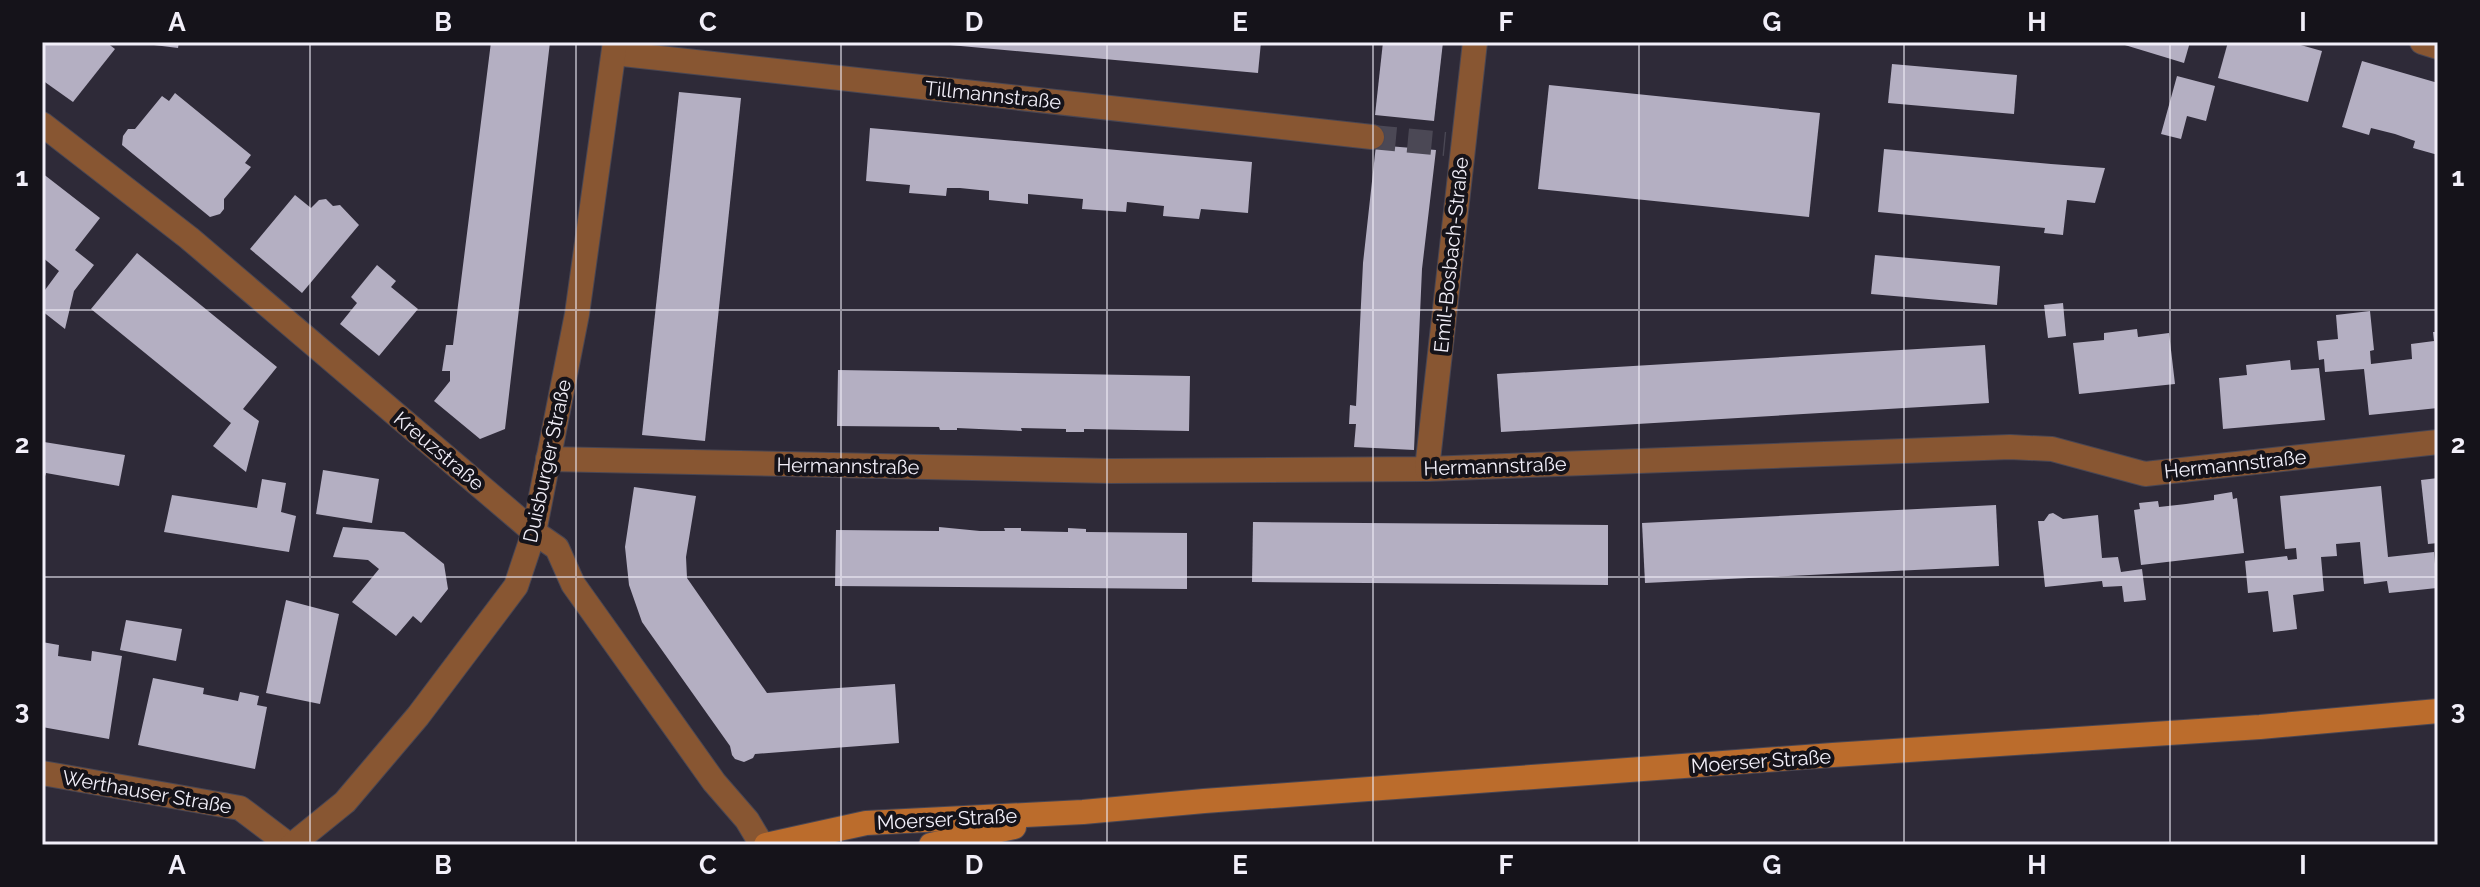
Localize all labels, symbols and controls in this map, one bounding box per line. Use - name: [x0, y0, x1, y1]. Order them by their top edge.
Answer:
- text: A: [168, 7, 186, 37]
- text: B: [434, 7, 452, 37]
- text: C: [699, 7, 717, 37]
- text: D: [965, 7, 983, 37]
- text: E: [1232, 7, 1248, 37]
- text: F: [1499, 7, 1514, 37]
- text: G: [1763, 7, 1781, 37]
- text: H: [2027, 7, 2047, 37]
- text: I: [2299, 7, 2307, 37]
- street label: Tillmannstraße: [924, 76, 1063, 114]
- street label: Emil-Bosbach-Straße: [1429, 156, 1473, 354]
- text: 1: [16, 162, 29, 192]
- text: 1: [2452, 162, 2465, 192]
- street label: Duisburger Straße: [518, 377, 576, 545]
- street label: Kreuzstraße: [389, 406, 489, 496]
- text: 2: [15, 429, 29, 459]
- text: 2: [2451, 429, 2465, 459]
- street label: Hermannstraße: [2163, 445, 2308, 483]
- street label: Hermannstraße: [1423, 452, 1567, 480]
- street label: Hermannstraße: [776, 453, 920, 479]
- text: 3: [15, 695, 29, 725]
- text: 3: [2451, 695, 2465, 725]
- street label: Moerser Straße: [1690, 744, 1832, 778]
- street label: Werthauser Straße: [60, 765, 234, 819]
- street label: Moerser Straße: [876, 803, 1018, 835]
- text: A: [168, 850, 186, 880]
- text: B: [434, 850, 452, 880]
- text: C: [699, 850, 717, 880]
- text: D: [965, 850, 983, 880]
- text: E: [1232, 850, 1248, 880]
- text: F: [1499, 850, 1514, 880]
- text: G: [1763, 850, 1781, 880]
- text: H: [2027, 850, 2047, 880]
- text: I: [2299, 850, 2307, 880]

